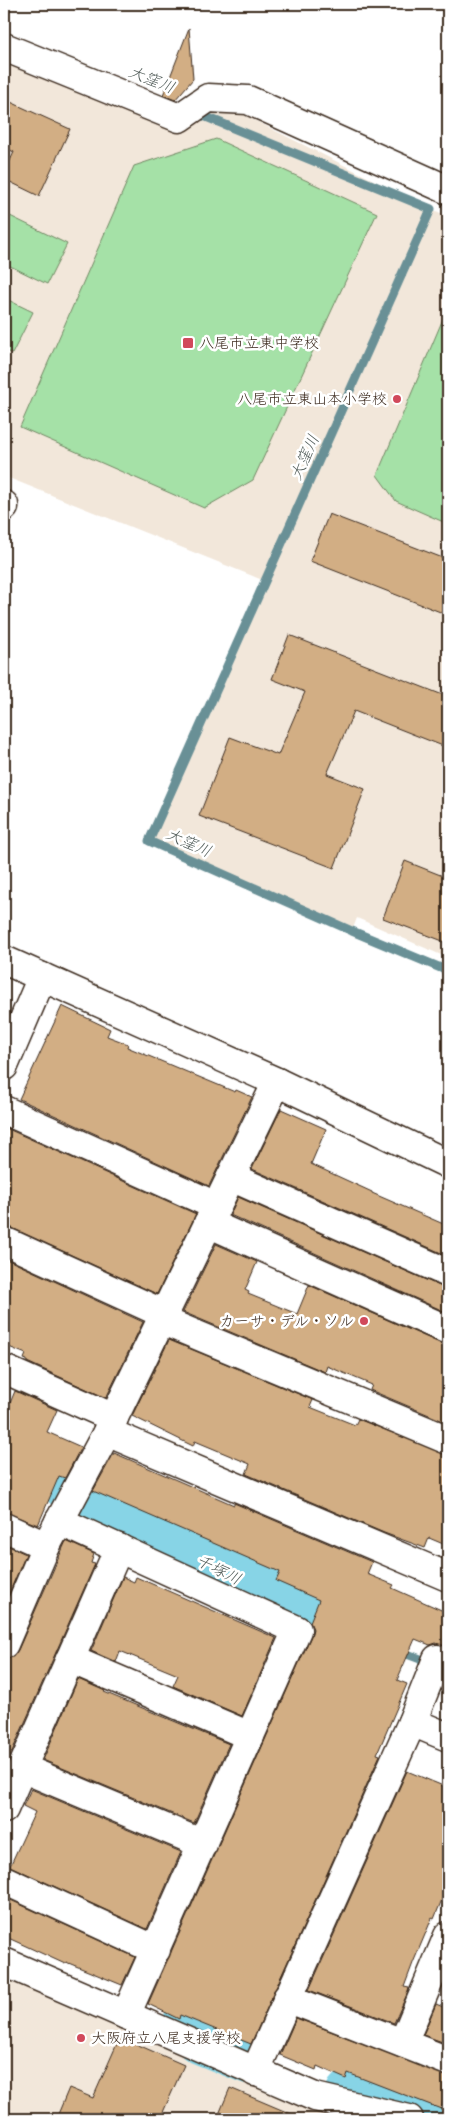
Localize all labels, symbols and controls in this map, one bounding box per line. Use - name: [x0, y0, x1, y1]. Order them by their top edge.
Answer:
- water label: 大窪川: [126, 60, 178, 98]
- place label: 八尾市立東中学校: [199, 332, 319, 353]
- marker: 八尾市立東中学校: [181, 336, 195, 350]
- place label: 八尾市立東山本小学校: [237, 388, 387, 409]
- marker: 八尾市立東山本小学校: [391, 393, 403, 405]
- water label: 大窪川: [284, 431, 324, 483]
- water label: 大窪川: [163, 822, 215, 862]
- place label: カーサ・デル・ソル: [219, 1310, 354, 1331]
- marker: カーサ・デル・ソル: [358, 1315, 370, 1327]
- water label: 千塚川: [193, 1549, 245, 1589]
- place label: 大阪府立八尾支援学校: [91, 2027, 241, 2048]
- marker: 大阪府立八尾支援学校: [75, 2032, 87, 2044]

